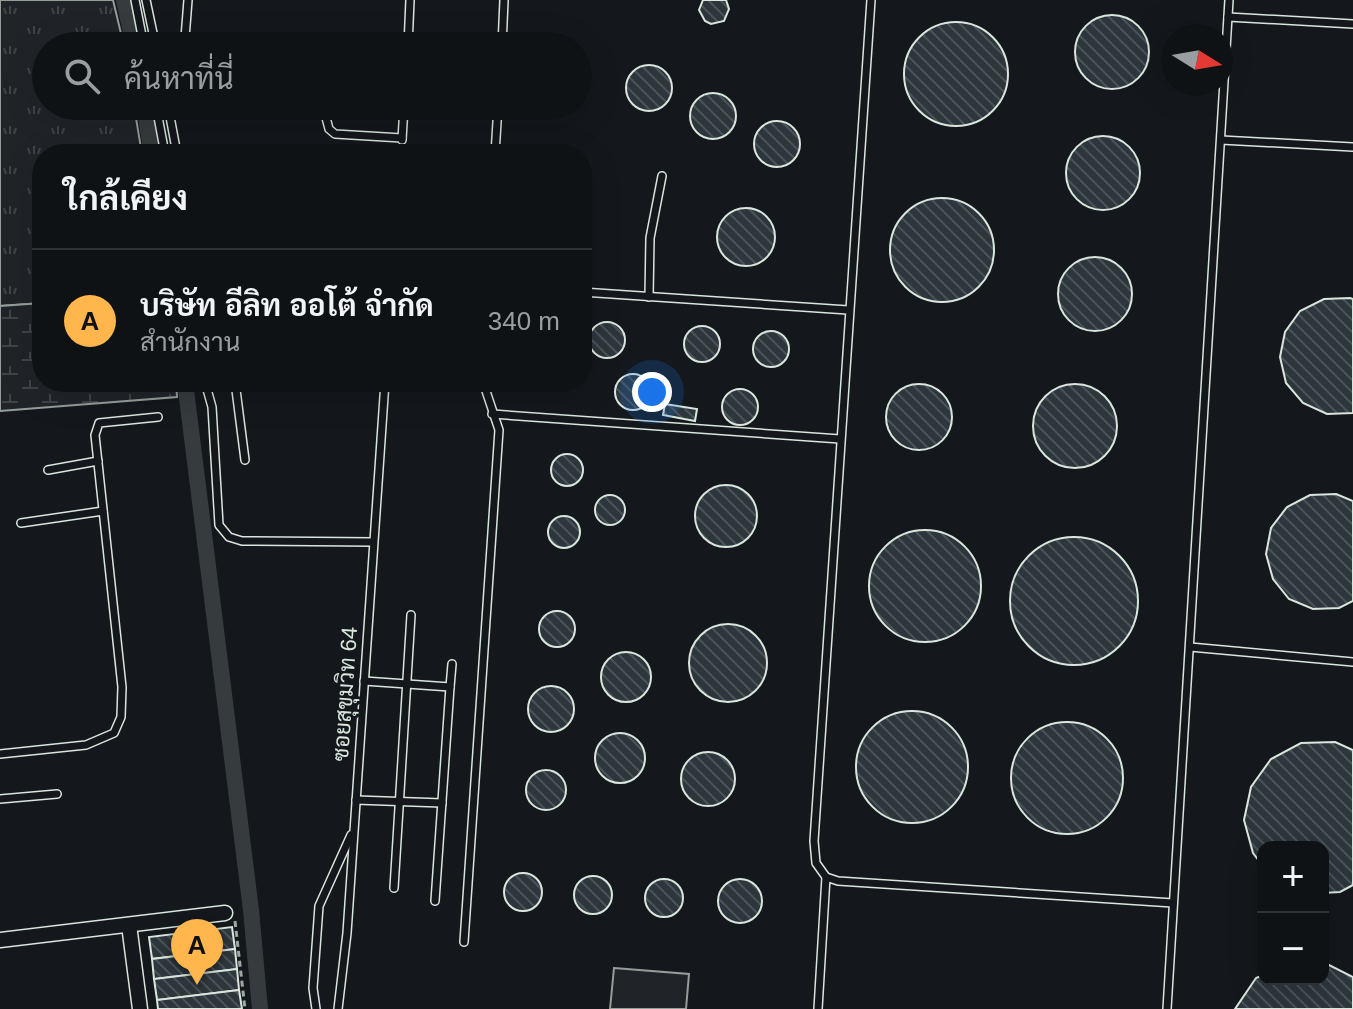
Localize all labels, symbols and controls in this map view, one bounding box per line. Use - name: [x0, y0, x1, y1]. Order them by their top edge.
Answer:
- north arrow: [1161, 24, 1233, 96]
- search box: [32, 32, 592, 120]
- icon: search: [60, 54, 104, 98]
- text: ค้นหาที่นี่: [124, 62, 234, 95]
- text: ใกล้เคียง: [64, 179, 188, 217]
- text: บริษัท อีลิท ออโต้ จำกัด: [140, 289, 434, 322]
- text: A: [81, 306, 99, 336]
- text: 340 m: [488, 306, 560, 336]
- text: สำนักงาน: [140, 327, 240, 357]
- your location: [632, 372, 672, 412]
- street label: ซอยสุขุมวิท 64: [327, 626, 365, 762]
- map controls: [1257, 841, 1329, 985]
- button: +: [1257, 841, 1329, 913]
- button: −: [1257, 913, 1329, 985]
- pin: A: [171, 919, 223, 985]

